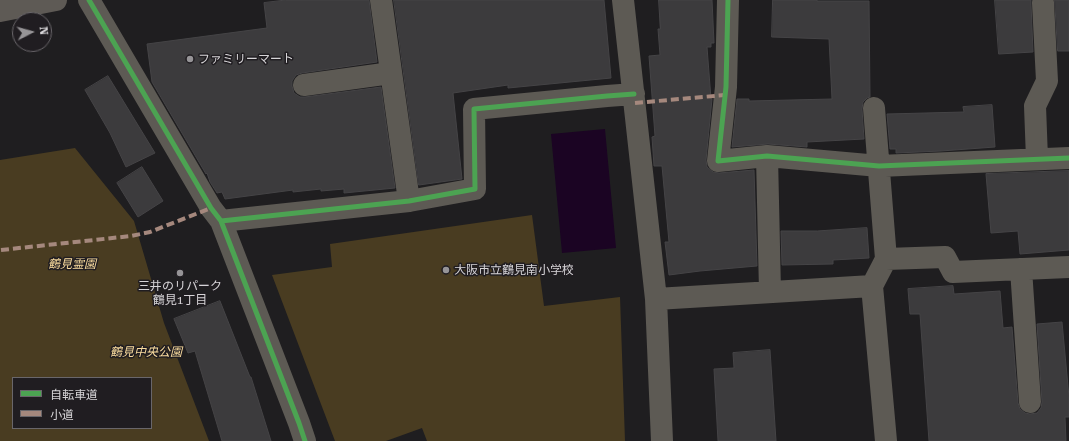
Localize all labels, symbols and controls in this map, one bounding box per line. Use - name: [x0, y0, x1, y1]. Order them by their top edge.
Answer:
- north arrow: [12, 12, 52, 52]
- text: N: [37, 26, 50, 36]
- place label: ファミリーマート: [198, 52, 294, 66]
- marker: ファミリーマート: [185, 54, 195, 64]
- park label: 鶴見霊園: [48, 257, 96, 271]
- place label: 大阪市立鶴見南小学校: [454, 263, 574, 277]
- marker: 大阪市立鶴見南小学校: [441, 265, 451, 275]
- marker: 三井のリパーク 鶴見1丁目: [175, 268, 185, 278]
- place label: 三井のリパーク 鶴見1丁目: [138, 279, 222, 307]
- park label: 鶴見中央公園: [110, 345, 182, 359]
- legend: [12, 377, 152, 429]
- text: 自転車道: [50, 388, 98, 402]
- text: 小道: [50, 408, 74, 422]

